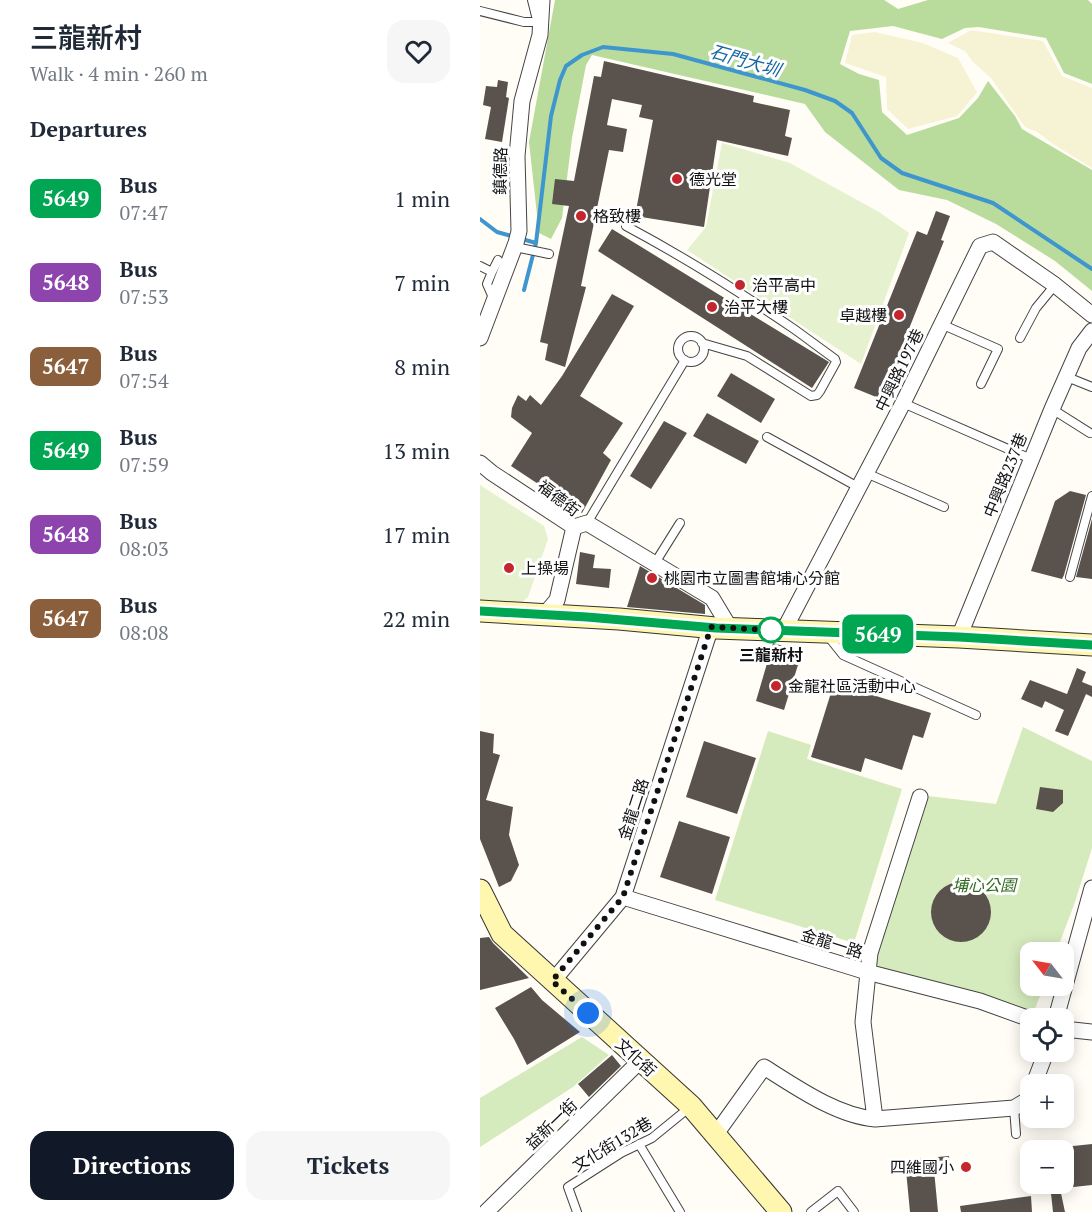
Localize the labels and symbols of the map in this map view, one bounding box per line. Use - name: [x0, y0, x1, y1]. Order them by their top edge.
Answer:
- water label: 石門大圳: [707, 39, 786, 82]
- street label: 鎮德路: [489, 147, 511, 195]
- place label: 德光堂: [689, 168, 737, 190]
- marker: 德光堂: [670, 172, 684, 186]
- place label: 格致樓: [593, 205, 641, 227]
- marker: 格致樓: [574, 209, 588, 223]
- place label: 治平高中: [752, 274, 816, 296]
- marker: 治平高中: [733, 278, 747, 292]
- place label: 治平大樓: [724, 296, 788, 318]
- marker: 治平大樓: [705, 300, 719, 314]
- place label: 卓越樓: [839, 304, 887, 326]
- marker: 卓越樓: [892, 308, 906, 322]
- street label: 中興路197巷: [869, 325, 929, 415]
- street label: 中興路237巷: [978, 429, 1032, 521]
- street label: 福德街: [533, 475, 585, 521]
- place label: 上操場: [521, 557, 569, 579]
- marker: 上操場: [502, 561, 516, 575]
- place label: 桃園市立圖書館埔心分館: [664, 567, 840, 589]
- marker: 桃園市立圖書館埔心分館: [645, 571, 659, 585]
- line badge: 5649: [836, 614, 920, 654]
- marker: 三龍新村: [758, 617, 784, 643]
- place label: 三龍新村: [739, 644, 803, 666]
- place label: 金龍社區活動中心: [788, 675, 916, 697]
- marker: 金龍社區活動中心: [769, 679, 783, 693]
- street label: 金龍二路: [613, 775, 653, 843]
- park label: 埔心公園: [952, 874, 1018, 896]
- street label: 金龍一路: [798, 923, 866, 963]
- north arrow: [1020, 942, 1074, 996]
- your location: [573, 998, 603, 1028]
- street label: 文化街: [611, 1033, 661, 1081]
- street label: 益新一街: [520, 1094, 582, 1154]
- street label: 文化街132巷: [568, 1111, 656, 1177]
- place label: 四維國小: [890, 1156, 954, 1178]
- marker: 四維國小: [959, 1160, 973, 1174]

